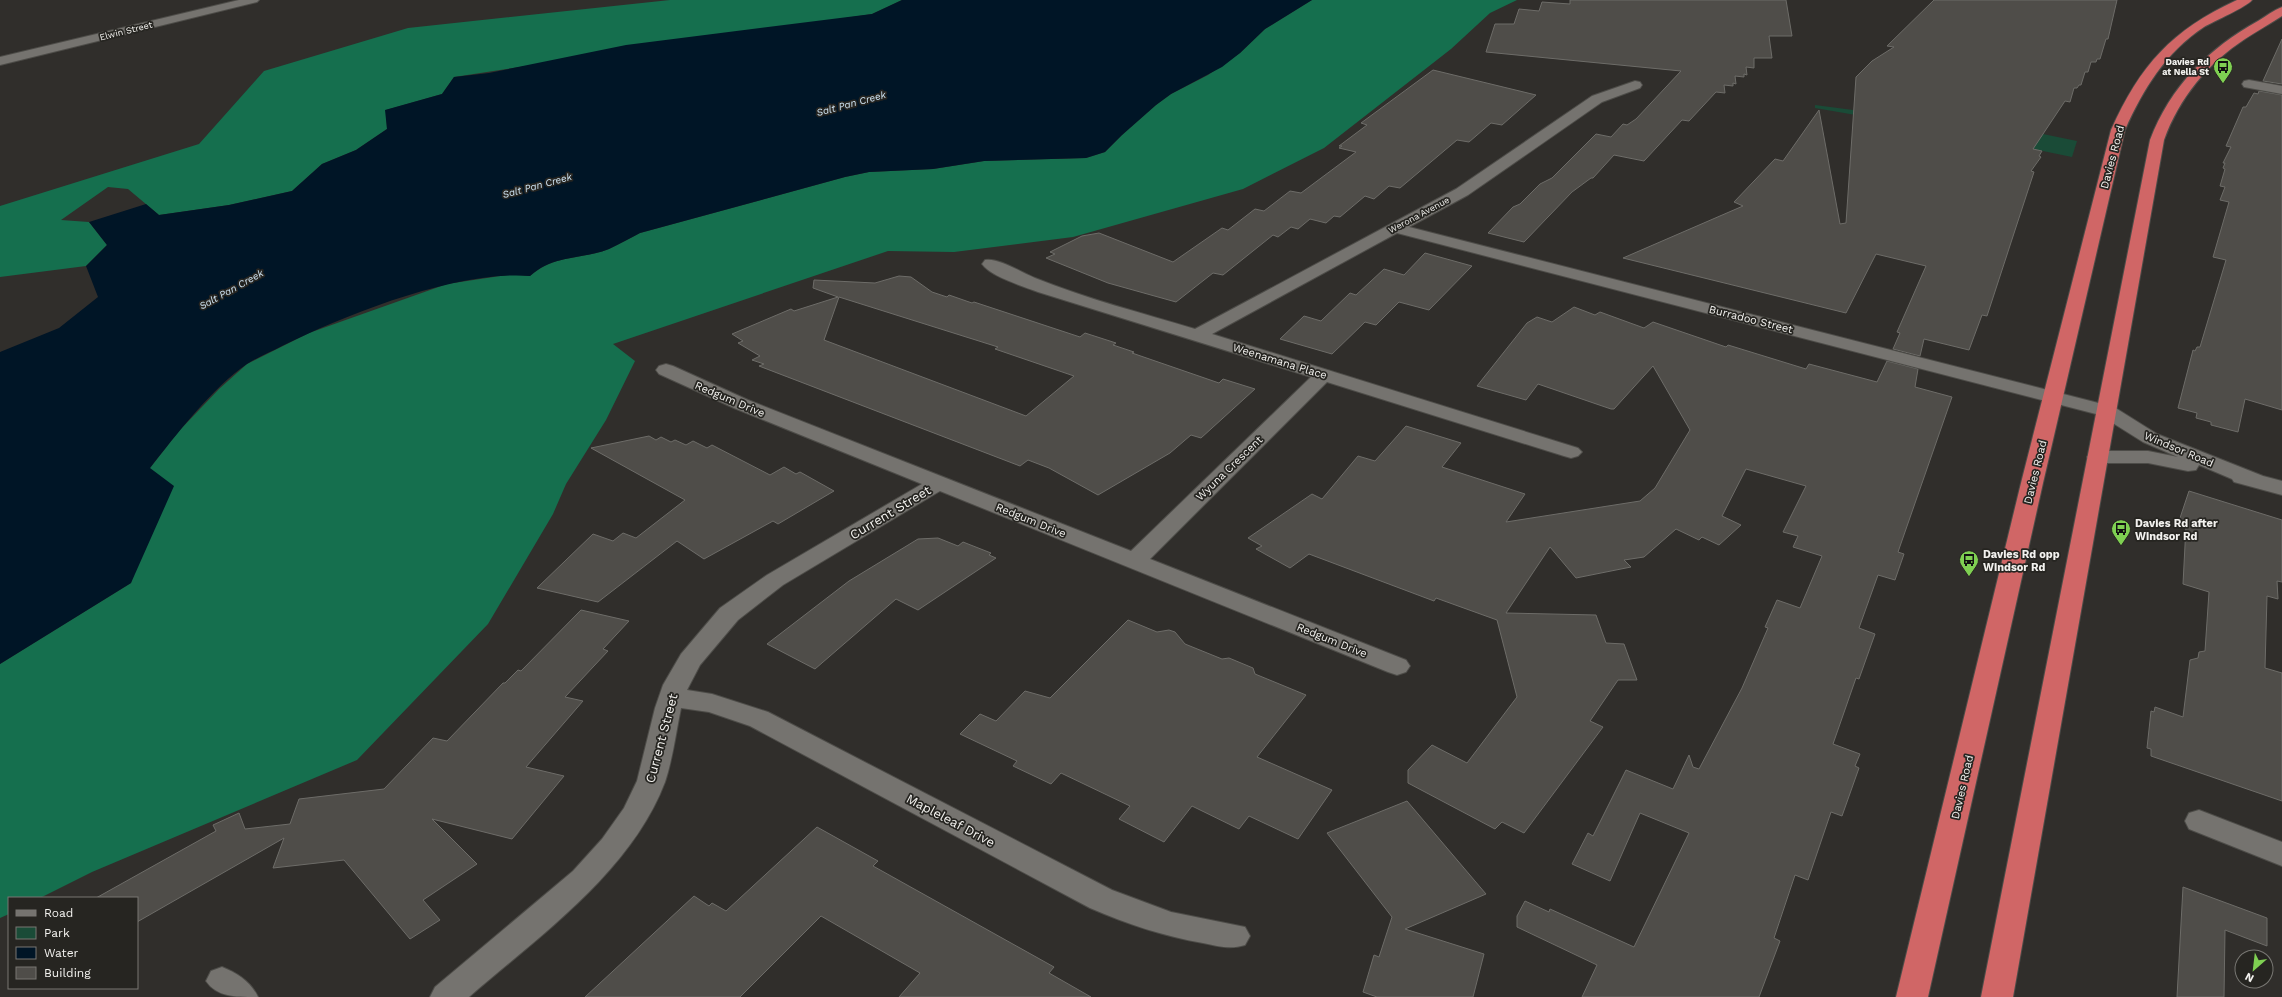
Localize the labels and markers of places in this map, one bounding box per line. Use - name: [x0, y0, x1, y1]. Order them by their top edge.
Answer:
- bus stop icon: Davies Rd at Nella St: [2212, 56, 2234, 84]
- place label: Davies Rd at Nella St: [2162, 57, 2209, 77]
- place label: Davies Rd after Windsor Rd: [2135, 517, 2218, 543]
- bus stop icon: Davies Rd after Windsor Rd: [2110, 518, 2132, 546]
- place label: Davies Rd opp Windsor Rd: [1983, 548, 2060, 574]
- bus stop icon: Davies Rd opp Windsor Rd: [1958, 549, 1980, 577]

